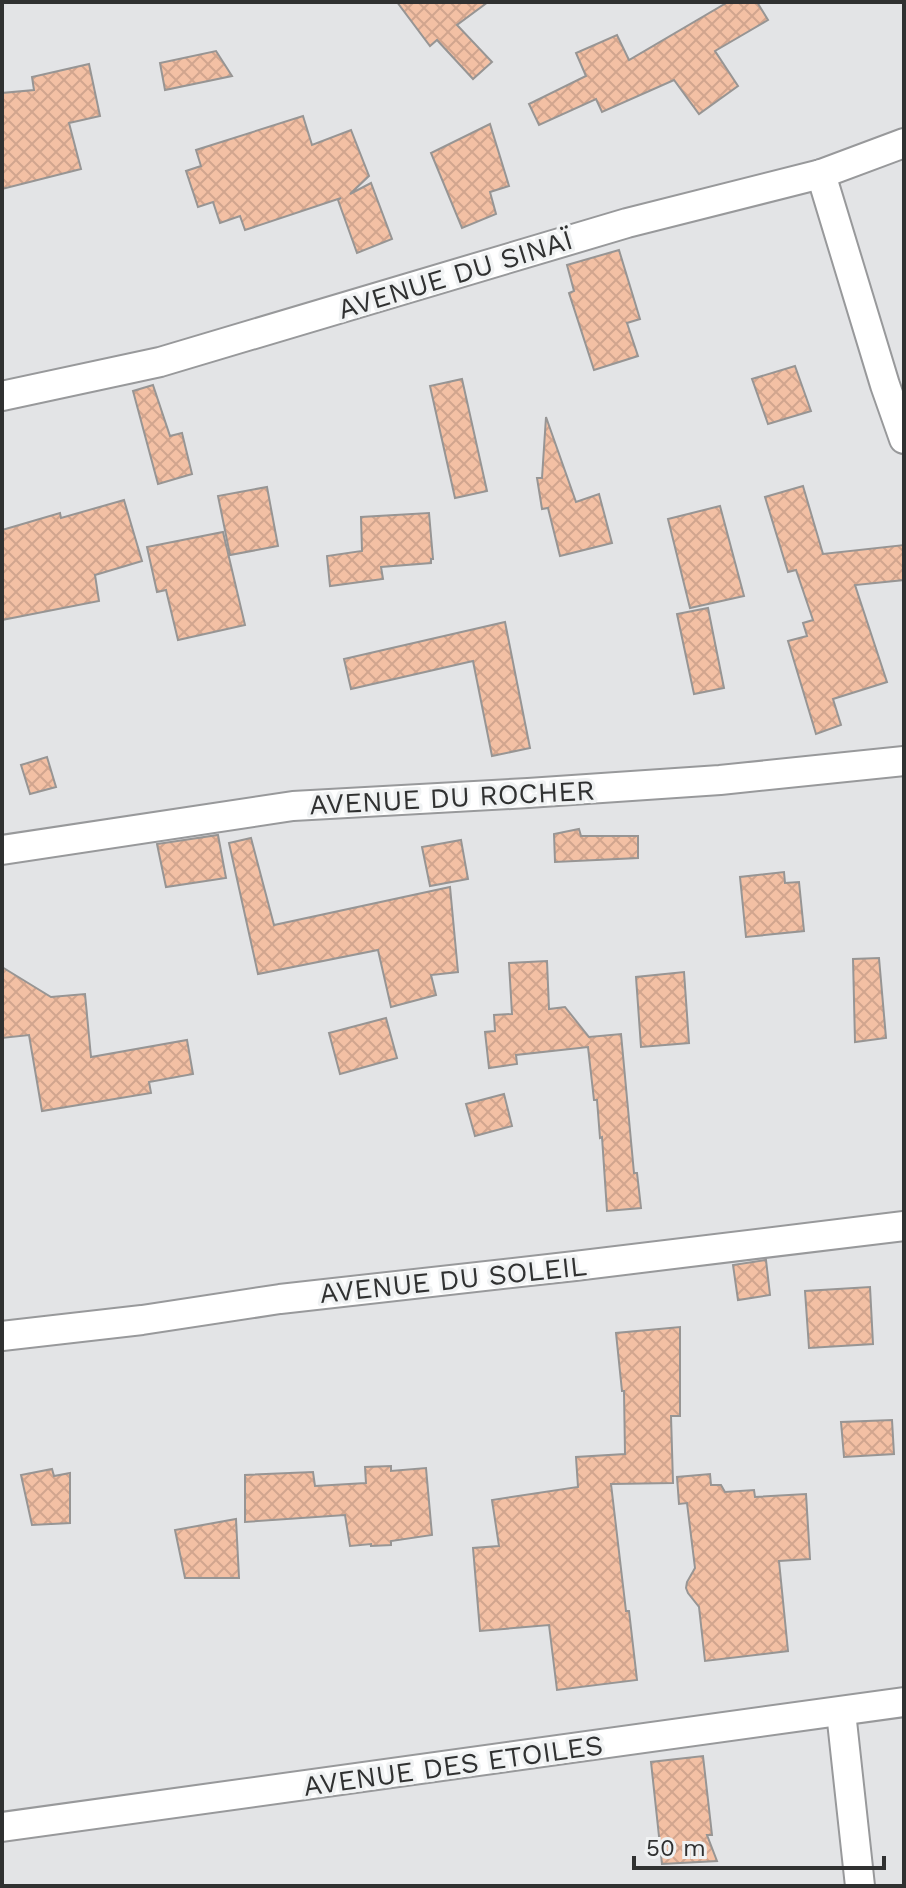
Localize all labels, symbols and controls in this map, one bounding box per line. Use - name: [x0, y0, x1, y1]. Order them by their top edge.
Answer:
- street label: AVENUE DU SINAÏ: [334, 223, 577, 326]
- street label: AVENUE DU ROCHER: [308, 774, 596, 821]
- street label: AVENUE DU SOLEIL: [318, 1249, 588, 1310]
- street label: AVENUE DES ETOILES: [301, 1728, 605, 1803]
- scale bar: [634, 1820, 884, 1870]
- text: 50 m: [646, 1834, 706, 1862]

